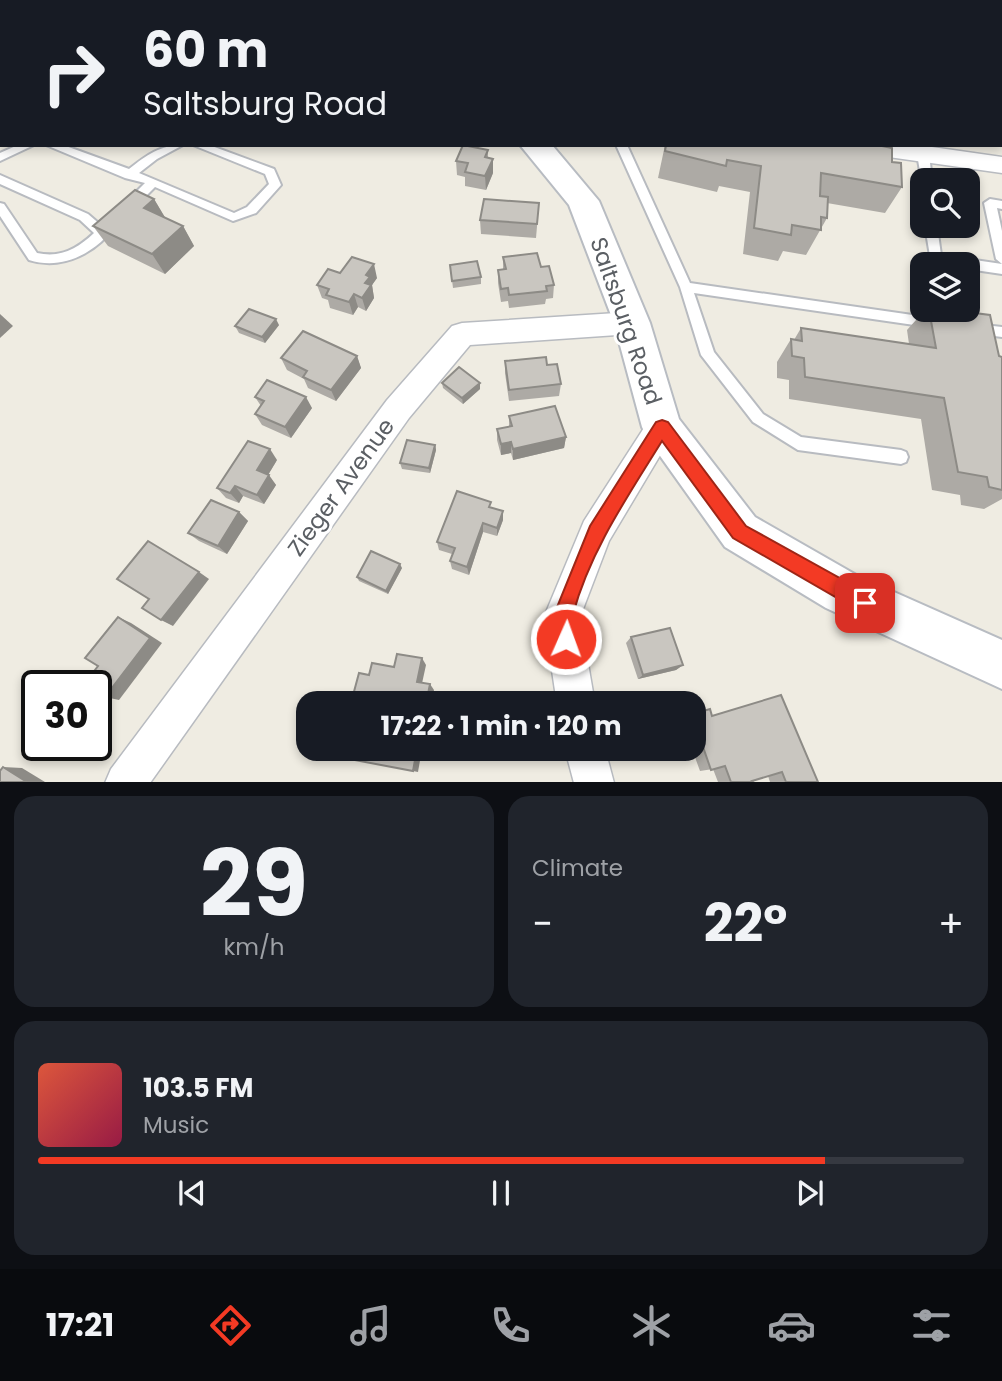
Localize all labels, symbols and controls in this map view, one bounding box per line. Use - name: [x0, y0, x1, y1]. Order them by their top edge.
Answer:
- text: 60 m: [143, 16, 268, 84]
- icon: right: [28, 28, 119, 119]
- text: Saltsburg Road: [143, 81, 387, 126]
- map controls: [910, 168, 980, 322]
- button: search: [910, 168, 980, 238]
- street label: Saltsburg Road: [582, 233, 670, 409]
- button: layers: [910, 252, 980, 322]
- street label: Zieger Avenue: [280, 412, 402, 562]
- pin: [835, 573, 895, 633]
- icon: arrive: [846, 584, 884, 622]
- position arrow: [529, 602, 603, 676]
- speed limit sign: 30: [21, 670, 112, 761]
- text: 17:22 · 1 min · 120 m: [381, 708, 622, 744]
- text: 29: [200, 820, 308, 948]
- text: Climate: [532, 852, 623, 884]
- text: 22°: [704, 887, 787, 960]
- text: −: [532, 897, 553, 950]
- text: +: [938, 897, 964, 950]
- text: km/h: [223, 931, 285, 963]
- text: 103.5 FM: [143, 1070, 253, 1106]
- text: Music: [143, 1109, 209, 1141]
- icon: previous: [173, 1174, 211, 1212]
- icon: pause: [482, 1174, 520, 1212]
- icon: next: [791, 1174, 829, 1212]
- icon: directions: [206, 1301, 255, 1350]
- icon: music: [346, 1301, 395, 1350]
- icon: phone: [486, 1301, 535, 1350]
- icon: climate: [627, 1301, 676, 1350]
- icon: car: [767, 1301, 816, 1350]
- icon: filters: [907, 1301, 956, 1350]
- text: 17:21: [46, 1302, 114, 1347]

